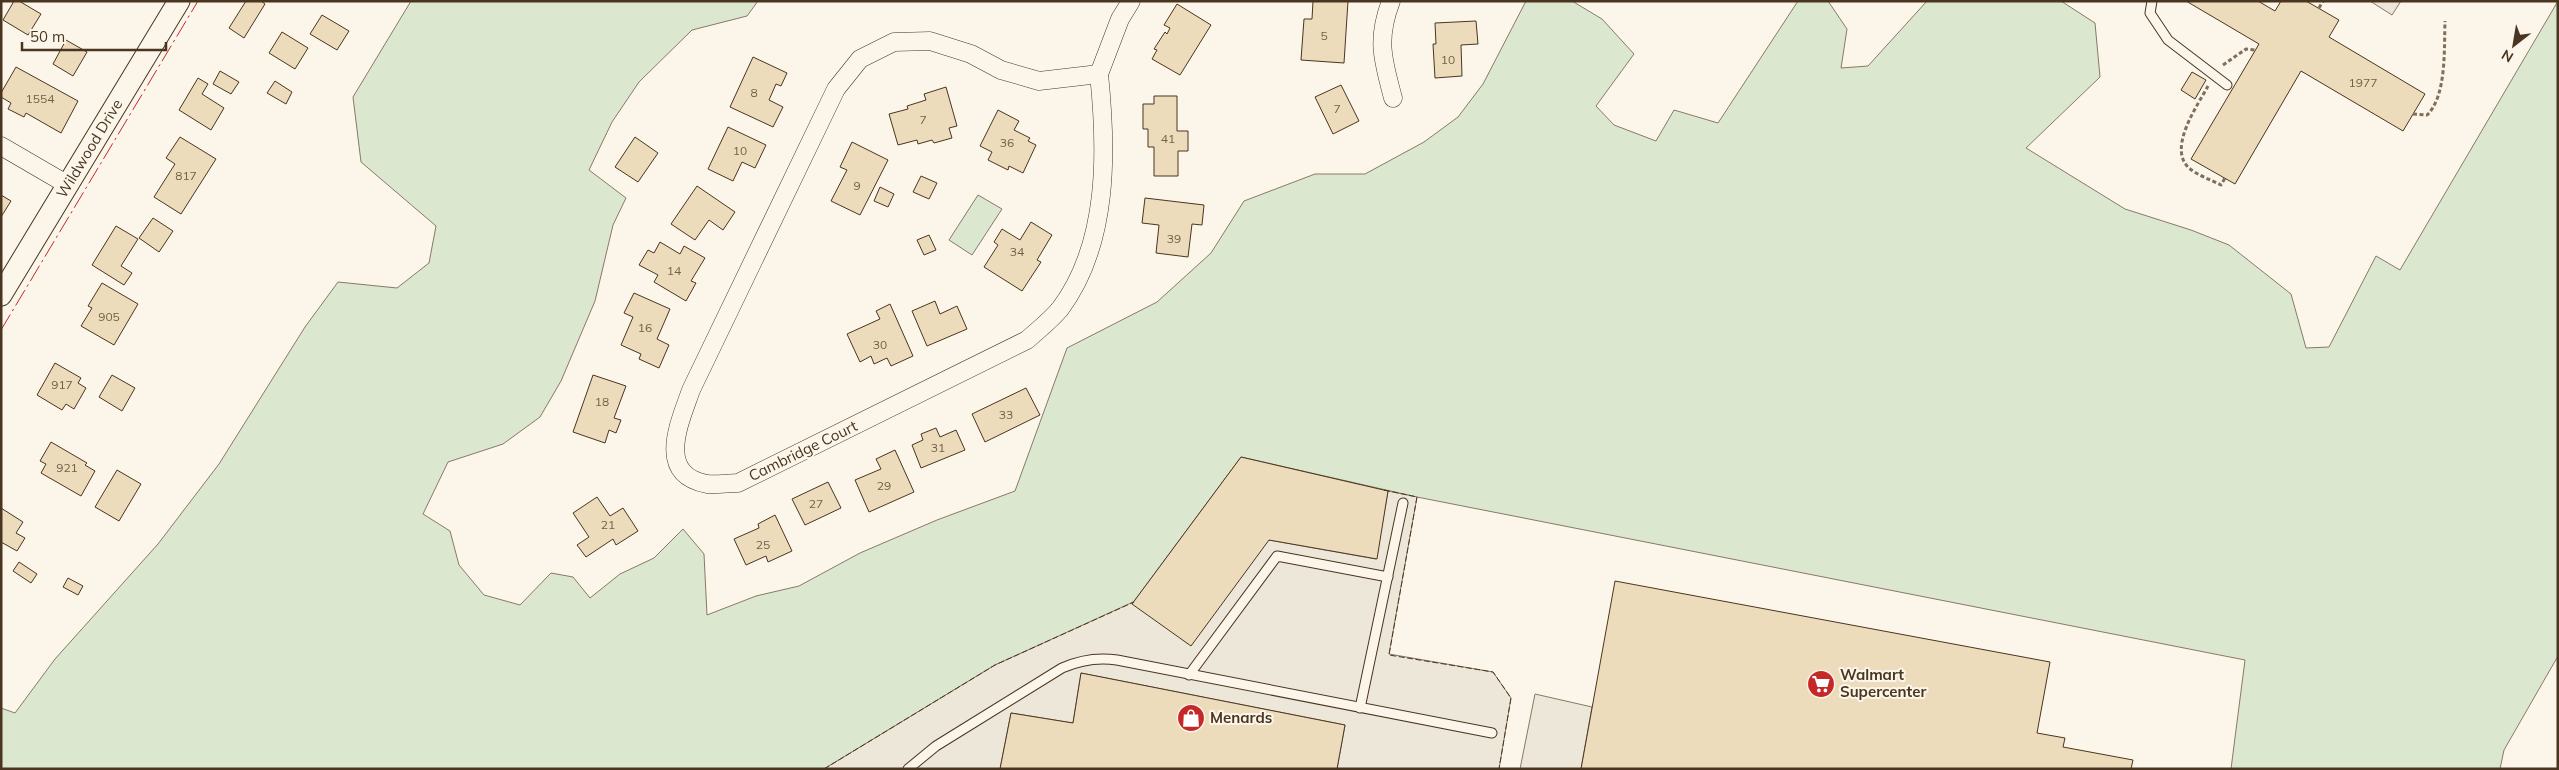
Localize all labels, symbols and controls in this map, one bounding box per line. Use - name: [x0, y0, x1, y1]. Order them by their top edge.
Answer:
- scale bar: [22, 20, 166, 52]
- north arrow: [2489, 20, 2539, 70]
- text: 50 m: [30, 27, 65, 46]
- house number: 5: [1320, 28, 1328, 43]
- text: N: [2498, 46, 2516, 67]
- house number: 10: [1441, 52, 1455, 67]
- house number: 1977: [2349, 75, 2377, 90]
- house number: 8: [750, 85, 758, 100]
- house number: 1554: [26, 91, 54, 106]
- street label: Wildwood Drive: [52, 96, 126, 201]
- house number: 7: [1333, 101, 1341, 116]
- house number: 7: [919, 112, 927, 127]
- house number: 41: [1161, 131, 1175, 146]
- house number: 36: [1000, 135, 1014, 150]
- house number: 10: [733, 143, 747, 158]
- house number: 817: [175, 168, 197, 183]
- house number: 9: [853, 178, 861, 193]
- house number: 39: [1167, 231, 1181, 246]
- house number: 34: [1010, 244, 1024, 259]
- house number: 14: [667, 263, 681, 278]
- house number: 905: [98, 309, 120, 324]
- house number: 16: [638, 320, 652, 335]
- house number: 30: [873, 337, 887, 352]
- house number: 917: [51, 377, 73, 392]
- house number: 18: [595, 394, 609, 409]
- house number: 33: [999, 407, 1013, 422]
- street label: Cambridge Court: [745, 416, 860, 485]
- house number: 31: [931, 440, 945, 455]
- house number: 921: [56, 460, 78, 475]
- house number: 29: [877, 478, 891, 493]
- house number: 27: [809, 496, 823, 511]
- house number: 21: [601, 517, 615, 532]
- house number: 25: [756, 537, 770, 552]
- place label: Walmart Supercenter: [1840, 665, 1926, 701]
- supermarket icon: Walmart Supercenter: [1806, 669, 1836, 699]
- shop icon: Menards: [1176, 703, 1206, 733]
- place label: Menards: [1210, 708, 1272, 727]

